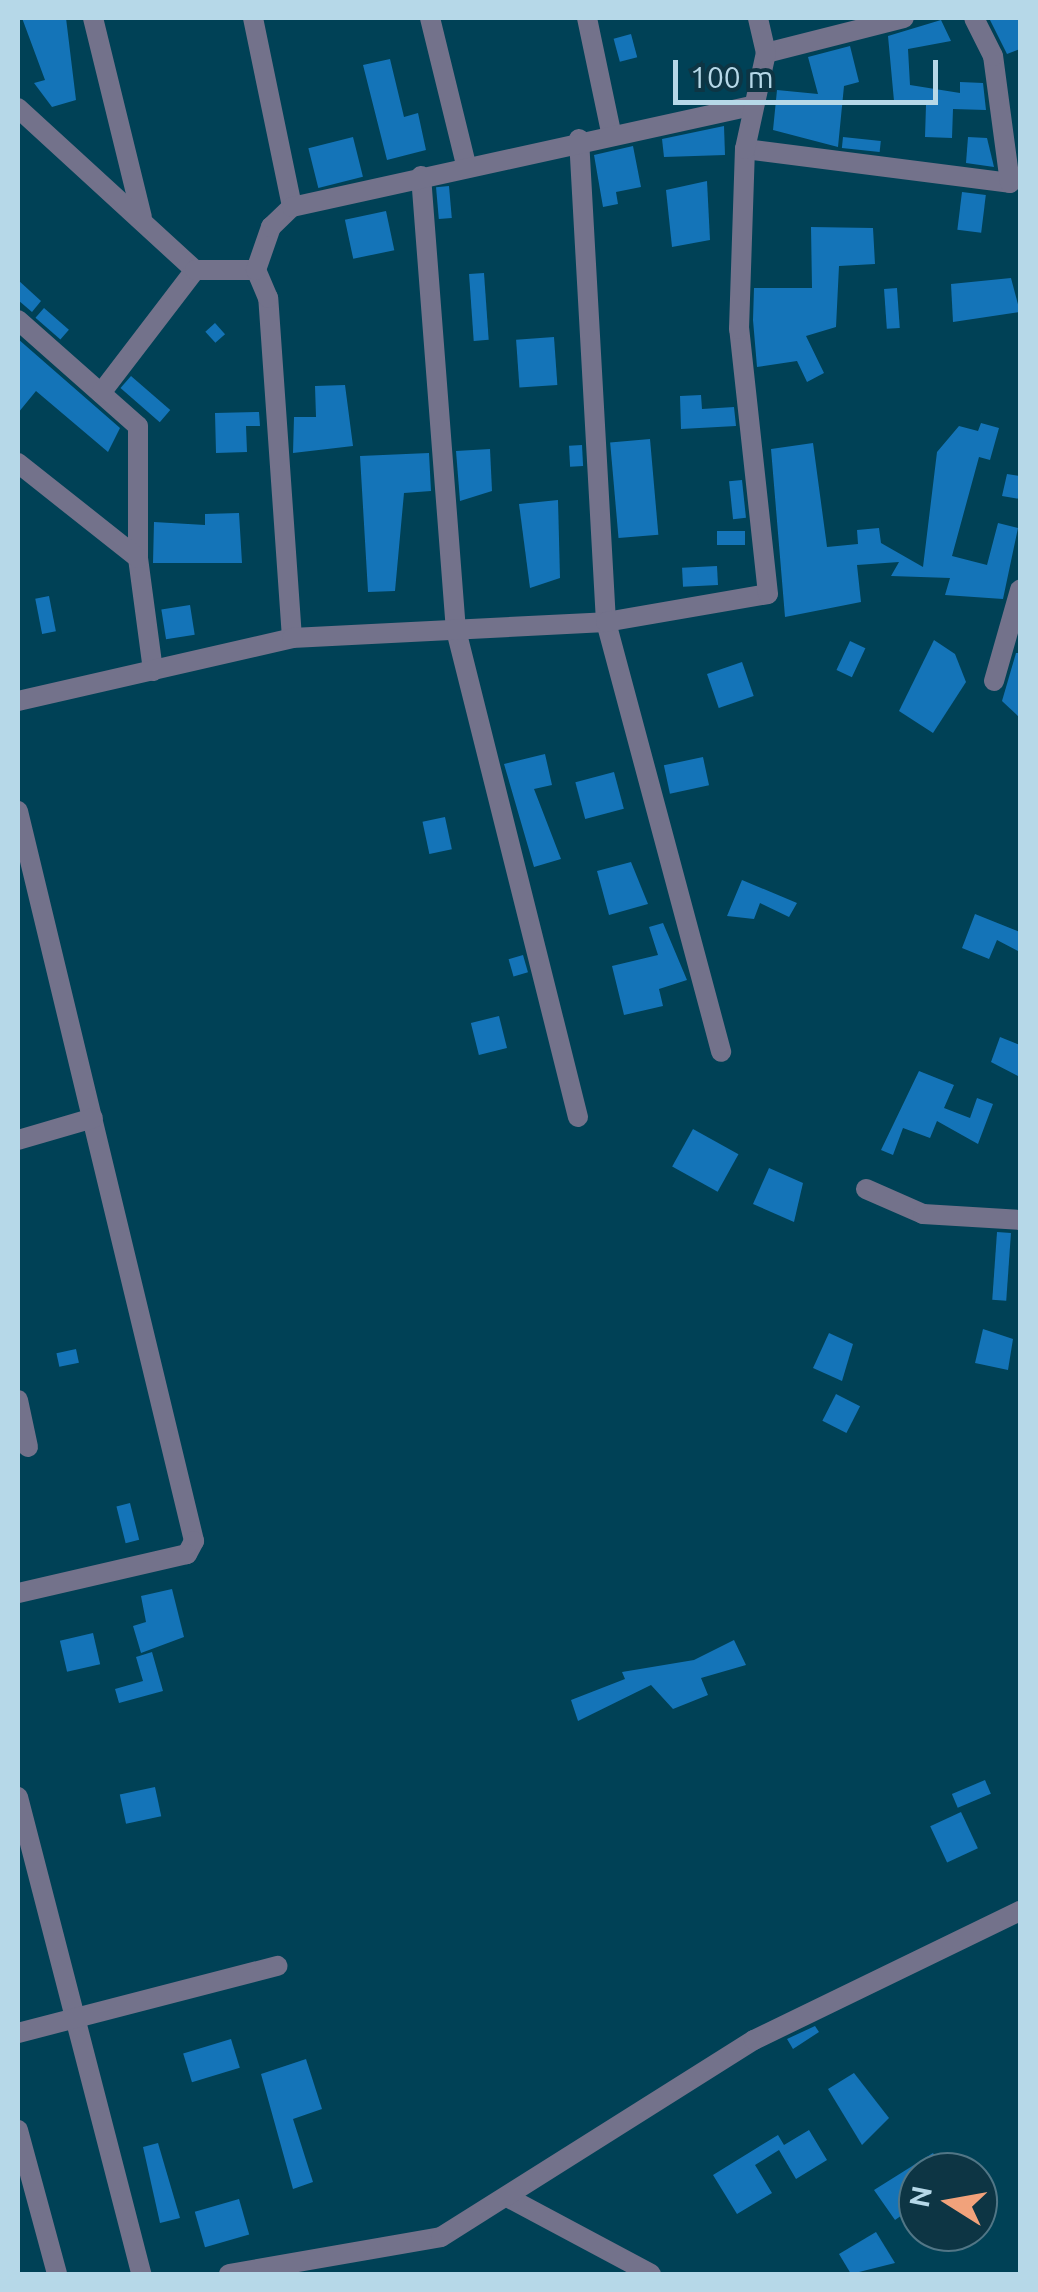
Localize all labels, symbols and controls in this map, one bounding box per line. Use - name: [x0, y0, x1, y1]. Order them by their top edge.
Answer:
- scale bar: [678, 40, 943, 102]
- text: 100 m: [690, 60, 774, 94]
- north arrow: [898, 2152, 998, 2252]
- text: N: [903, 2183, 937, 2210]

